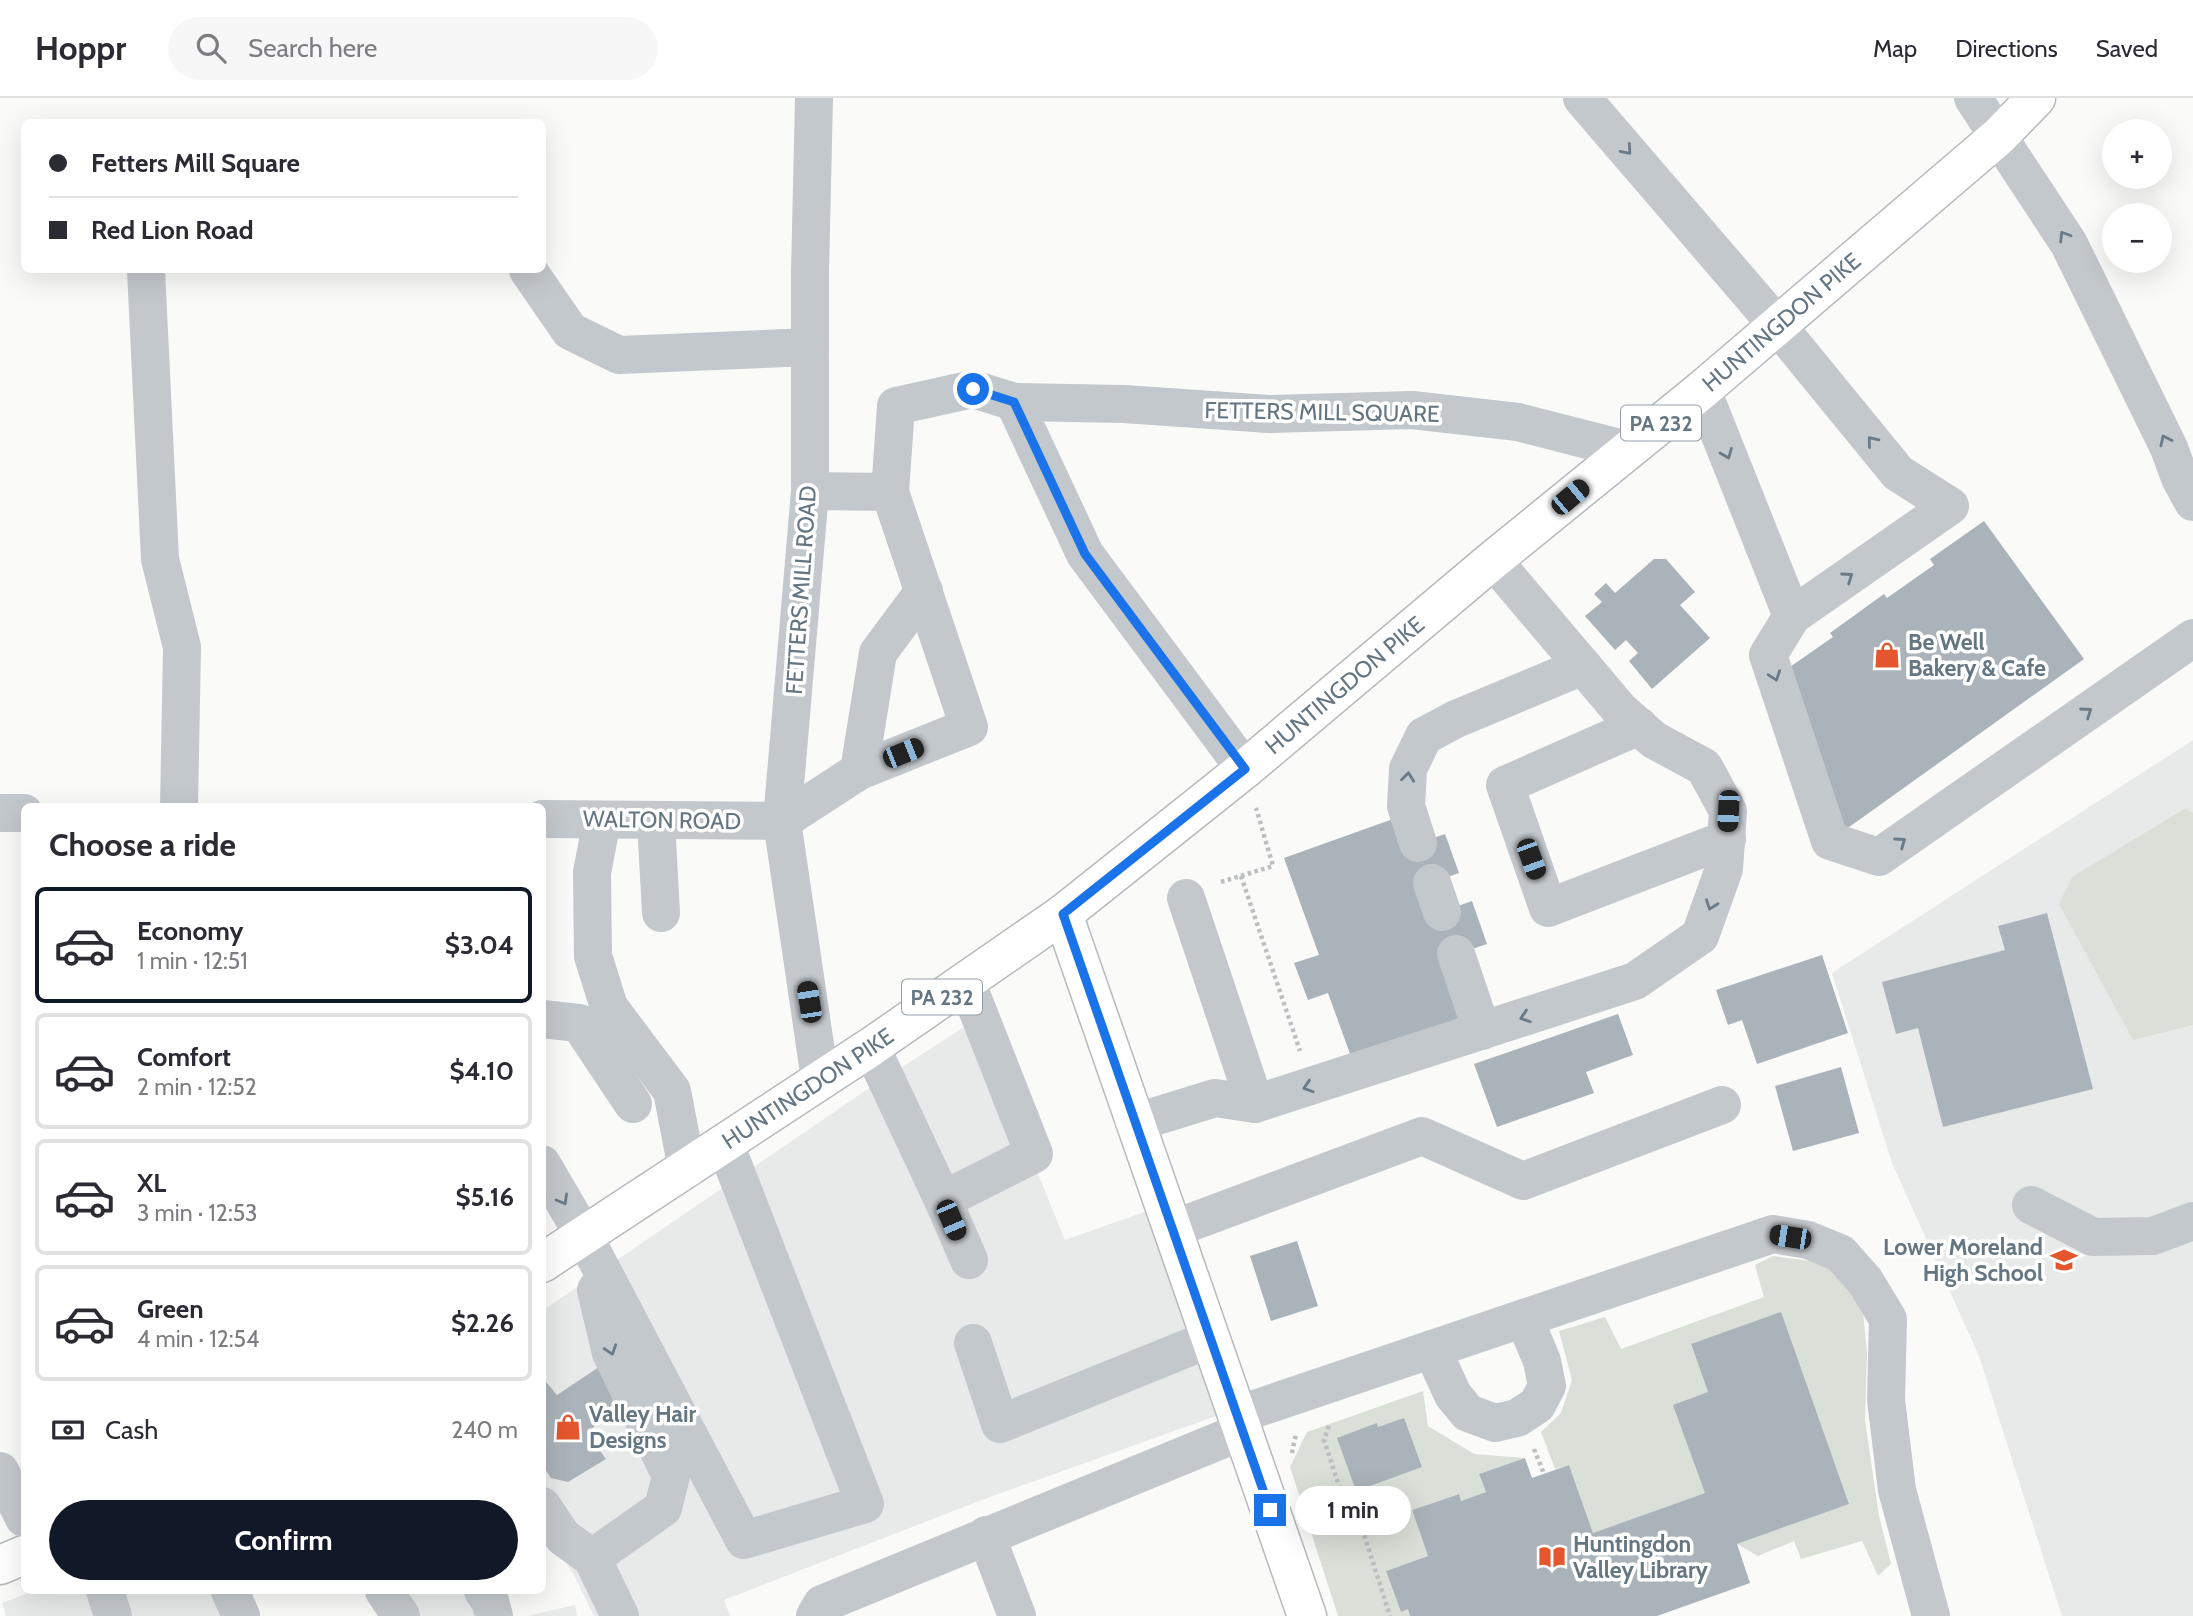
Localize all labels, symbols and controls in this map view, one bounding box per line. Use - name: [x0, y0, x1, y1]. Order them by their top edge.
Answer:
- search box: [168, 17, 658, 80]
- text: Hoppr: [35, 28, 126, 68]
- icon: search: [192, 29, 230, 67]
- text: Search here: [248, 32, 377, 64]
- text: Map: [1873, 34, 1917, 63]
- text: Directions: [1955, 34, 2058, 63]
- text: Saved: [2096, 34, 2158, 63]
- map controls: [2102, 119, 2172, 273]
- button: +: [2102, 119, 2172, 189]
- one-way arrow: [1619, 141, 1631, 154]
- text: Fetters Mill Square: [91, 147, 300, 179]
- button: −: [2102, 203, 2172, 273]
- text: Red Lion Road: [91, 214, 254, 246]
- one-way arrow: [2059, 231, 2072, 244]
- street label: HUNTINGDON PIKE: [1696, 247, 1866, 398]
- route start: [957, 373, 989, 405]
- street label: FETTERS MILL SQUARE: [1204, 396, 1440, 428]
- road number: PA 232: [1621, 406, 1701, 440]
- one-way arrow: [2159, 434, 2173, 447]
- one-way arrow: [1868, 437, 1880, 450]
- one-way arrow: [1719, 446, 1733, 459]
- car: [1548, 475, 1593, 519]
- street label: FETTERS MILL ROAD: [780, 485, 822, 695]
- one-way arrow: [1840, 573, 1853, 585]
- street label: HUNTINGDON PIKE: [1259, 610, 1430, 760]
- place label: Be Well Bakery & Cafe: [1908, 628, 2046, 682]
- shop icon: Be Well Bakery & Cafe: [1872, 640, 1902, 670]
- one-way arrow: [1767, 670, 1781, 682]
- one-way arrow: [2079, 708, 2092, 720]
- car: [880, 735, 927, 771]
- one-way arrow: [1401, 771, 1416, 783]
- car: [1717, 789, 1740, 833]
- street label: WALTON ROAD: [583, 805, 741, 835]
- text: Choose a ride: [49, 825, 236, 864]
- car: [1514, 836, 1549, 882]
- one-way arrow: [1893, 838, 1906, 850]
- one-way arrow: [1705, 899, 1719, 911]
- icon: car: [53, 914, 116, 977]
- text: Economy: [137, 915, 243, 947]
- text: $3.04: [445, 929, 514, 961]
- text: 1 min · 12:51: [137, 947, 248, 975]
- road number: PA 232: [902, 979, 982, 1014]
- car: [796, 980, 823, 1024]
- one-way arrow: [1519, 1009, 1532, 1023]
- street label: HUNTINGDON PIKE: [717, 1022, 899, 1155]
- icon: car: [53, 1040, 116, 1103]
- text: Comfort: [137, 1041, 231, 1073]
- text: $4.10: [450, 1055, 514, 1087]
- text: 2 min · 12:52: [137, 1073, 257, 1101]
- one-way arrow: [1303, 1079, 1315, 1093]
- icon: car: [53, 1166, 116, 1229]
- text: XL: [137, 1167, 166, 1199]
- text: $5.16: [455, 1181, 514, 1213]
- one-way arrow: [555, 1193, 568, 1206]
- car: [934, 1197, 969, 1243]
- text: 3 min · 12:53: [137, 1199, 258, 1227]
- car: [1768, 1223, 1813, 1251]
- place label: Lower Moreland High School: [1883, 1233, 2043, 1287]
- school or university icon: Lower Moreland High School: [2049, 1245, 2079, 1275]
- icon: car: [53, 1292, 116, 1355]
- text: Green: [137, 1293, 204, 1325]
- text: $2.26: [451, 1307, 514, 1339]
- text: 4 min · 12:54: [137, 1325, 259, 1353]
- one-way arrow: [603, 1344, 617, 1356]
- place label: Valley Hair Designs: [589, 1400, 696, 1454]
- icon: cash: [49, 1411, 87, 1449]
- shop icon: Valley Hair Designs: [553, 1412, 583, 1442]
- text: Cash: [105, 1414, 158, 1446]
- text: 240 m: [451, 1416, 518, 1444]
- callout: 1 min: [1294, 1486, 1410, 1534]
- route end: [1254, 1494, 1286, 1526]
- text: 1 min: [1327, 1496, 1379, 1524]
- button: Confirm: [49, 1500, 518, 1580]
- place label: Huntingdon Valley Library: [1573, 1530, 1709, 1584]
- library icon: Huntingdon Valley Library: [1537, 1542, 1567, 1572]

